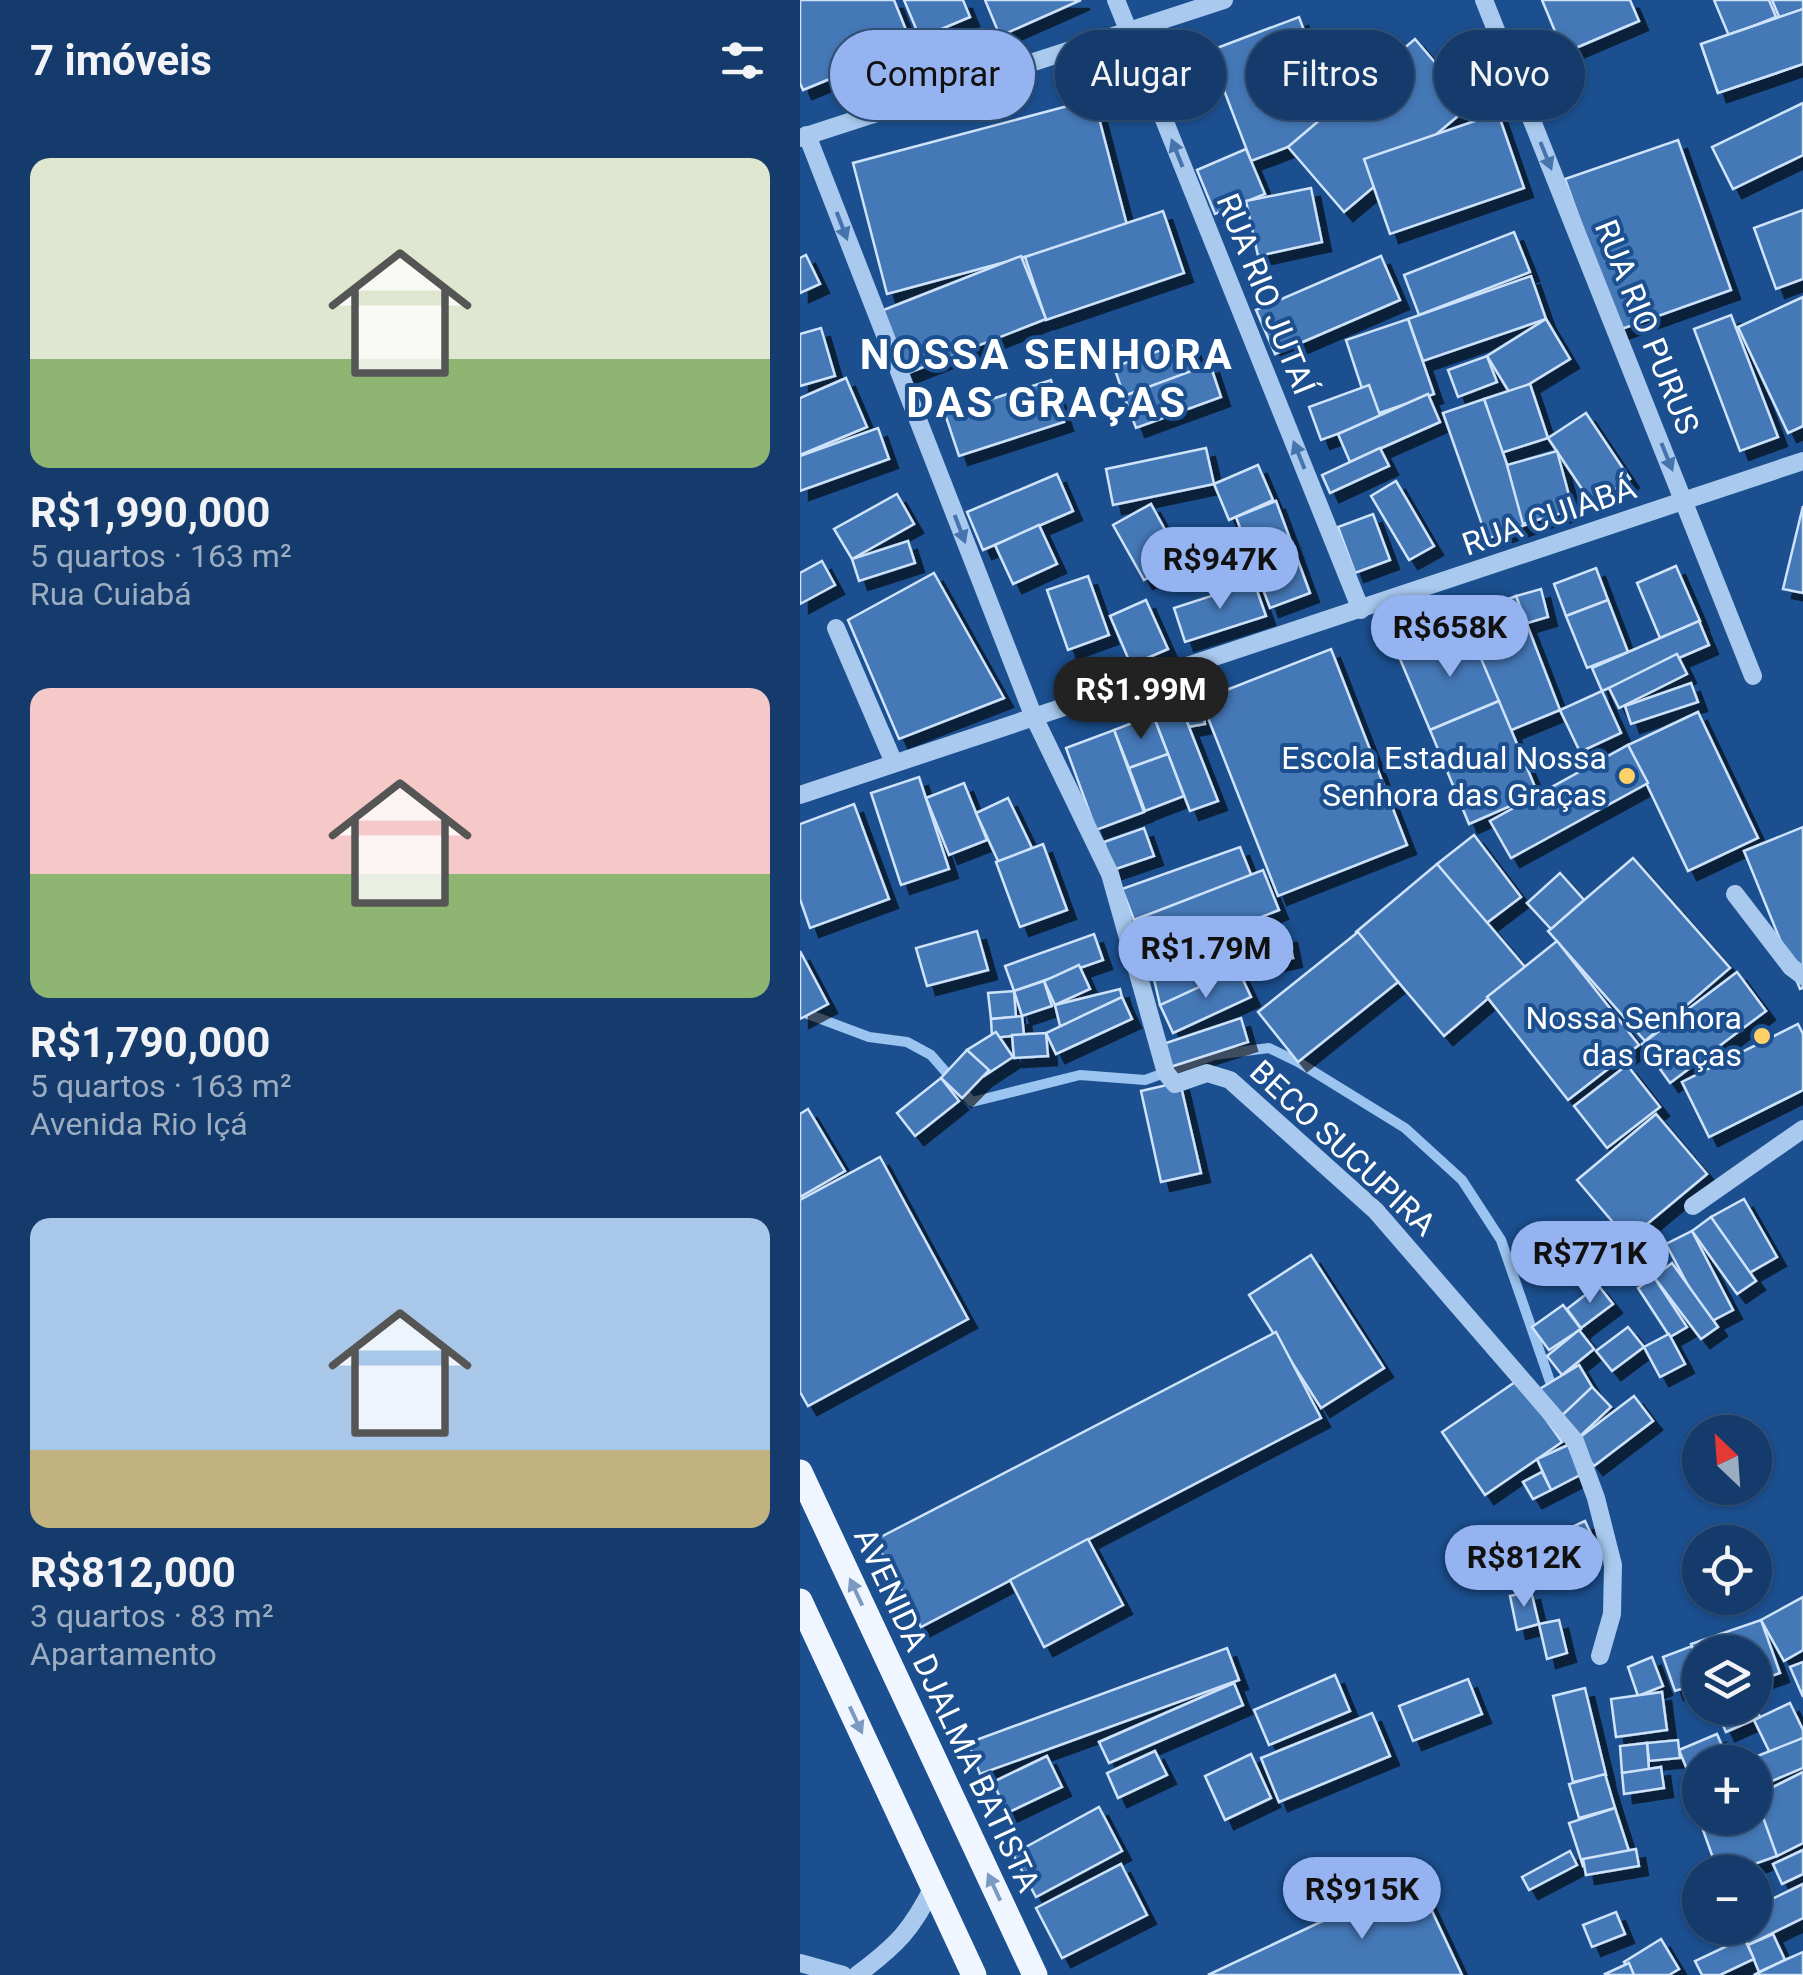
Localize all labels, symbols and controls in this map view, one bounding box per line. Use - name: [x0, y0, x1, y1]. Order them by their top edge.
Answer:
- chip: Comprar: [830, 30, 1035, 120]
- chip: Alugar: [1055, 30, 1226, 120]
- chip: Filtros: [1246, 30, 1414, 120]
- chip: Novo: [1434, 30, 1585, 120]
- icon: filters: [715, 33, 770, 88]
- text: 7 imóveis: [30, 36, 212, 85]
- one-way arrow: [1169, 138, 1185, 168]
- one-way arrow: [1539, 141, 1555, 171]
- street label: RUA RIO JUTAÍ: [1208, 188, 1324, 401]
- one-way arrow: [835, 211, 851, 241]
- street label: RUA RIO PURUS: [1587, 214, 1707, 440]
- icon: home: [310, 223, 490, 403]
- district label: NOSSA SENHORA DAS GRAÇAS: [860, 330, 1234, 427]
- one-way arrow: [1290, 439, 1306, 469]
- one-way arrow: [1659, 443, 1675, 473]
- street label: RUA CUIABÁ: [1457, 469, 1641, 563]
- text: R$1,990,000: [30, 488, 270, 537]
- one-way arrow: [953, 514, 969, 544]
- pin: R$947K: [1139, 527, 1301, 612]
- text: 5 quartos · 163 m²: [30, 537, 292, 575]
- text: R$947K: [1163, 540, 1277, 578]
- text: Rua Cuiabá: [30, 575, 192, 613]
- pin: R$658K: [1369, 595, 1531, 680]
- text: R$658K: [1393, 608, 1507, 646]
- pin: R$1.99M: [1049, 657, 1233, 742]
- text: R$1.99M: [1075, 670, 1207, 708]
- place label: Escola Estadual Nossa Senhora das Graças: [1281, 739, 1607, 814]
- icon: home: [310, 753, 490, 933]
- marker: Escola Estadual Nossa Senhora das Graças: [1616, 765, 1638, 787]
- pin: R$1.79M: [1114, 916, 1298, 1001]
- text: R$1.79M: [1140, 929, 1272, 967]
- place label: Nossa Senhora das Graças: [1525, 999, 1742, 1074]
- text: R$1,790,000: [30, 1018, 270, 1067]
- marker: Nossa Senhora das Graças: [1751, 1025, 1773, 1047]
- street label: BECO SUCUPIRA: [1242, 1052, 1444, 1244]
- text: 5 quartos · 163 m²: [30, 1067, 292, 1105]
- text: Avenida Rio Içá: [30, 1105, 248, 1143]
- pin: R$771K: [1509, 1221, 1671, 1306]
- text: R$771K: [1533, 1234, 1647, 1272]
- icon: home: [310, 1283, 490, 1463]
- north arrow: [1682, 1415, 1772, 1505]
- map controls: [1682, 1415, 1772, 1945]
- street label: AVENIDA DJALMA BATISTA: [846, 1522, 1048, 1898]
- pin: R$812K: [1443, 1525, 1605, 1610]
- button: locate: [1682, 1525, 1772, 1615]
- text: R$812K: [1467, 1538, 1581, 1576]
- text: R$812,000: [30, 1548, 236, 1597]
- one-way arrow: [848, 1578, 865, 1607]
- text: 3 quartos · 83 m²: [30, 1597, 274, 1635]
- text: Apartamento: [30, 1635, 217, 1673]
- button: layers: [1682, 1635, 1772, 1725]
- one-way arrow: [848, 1706, 865, 1735]
- button: +: [1682, 1745, 1772, 1835]
- button: −: [1682, 1855, 1772, 1945]
- pin: R$915K: [1281, 1857, 1443, 1942]
- text: R$915K: [1305, 1870, 1419, 1908]
- one-way arrow: [986, 1872, 1002, 1902]

